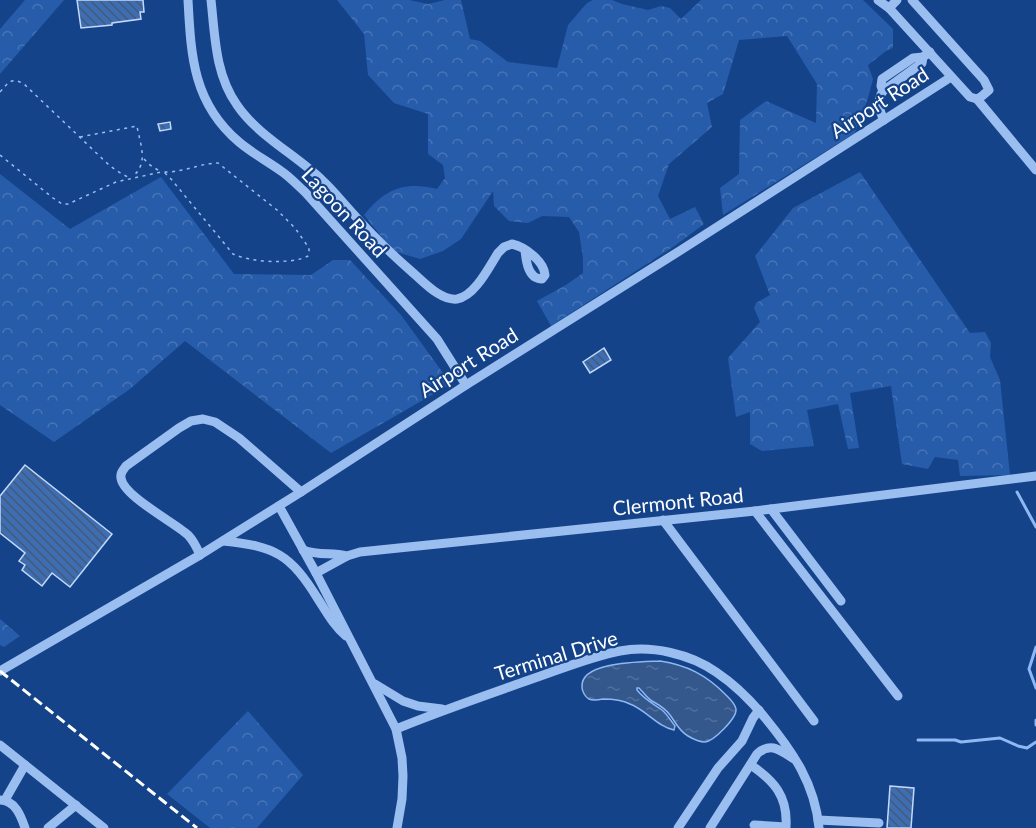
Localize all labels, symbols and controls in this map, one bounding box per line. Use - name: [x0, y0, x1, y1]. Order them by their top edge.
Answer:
- street label: Airport Road: [825, 61, 933, 143]
- street label: Lagoon Road: [297, 162, 393, 262]
- street label: Airport Road: [414, 322, 522, 402]
- street label: Clermont Road: [611, 482, 745, 520]
- street label: Terminal Drive: [492, 625, 620, 685]

